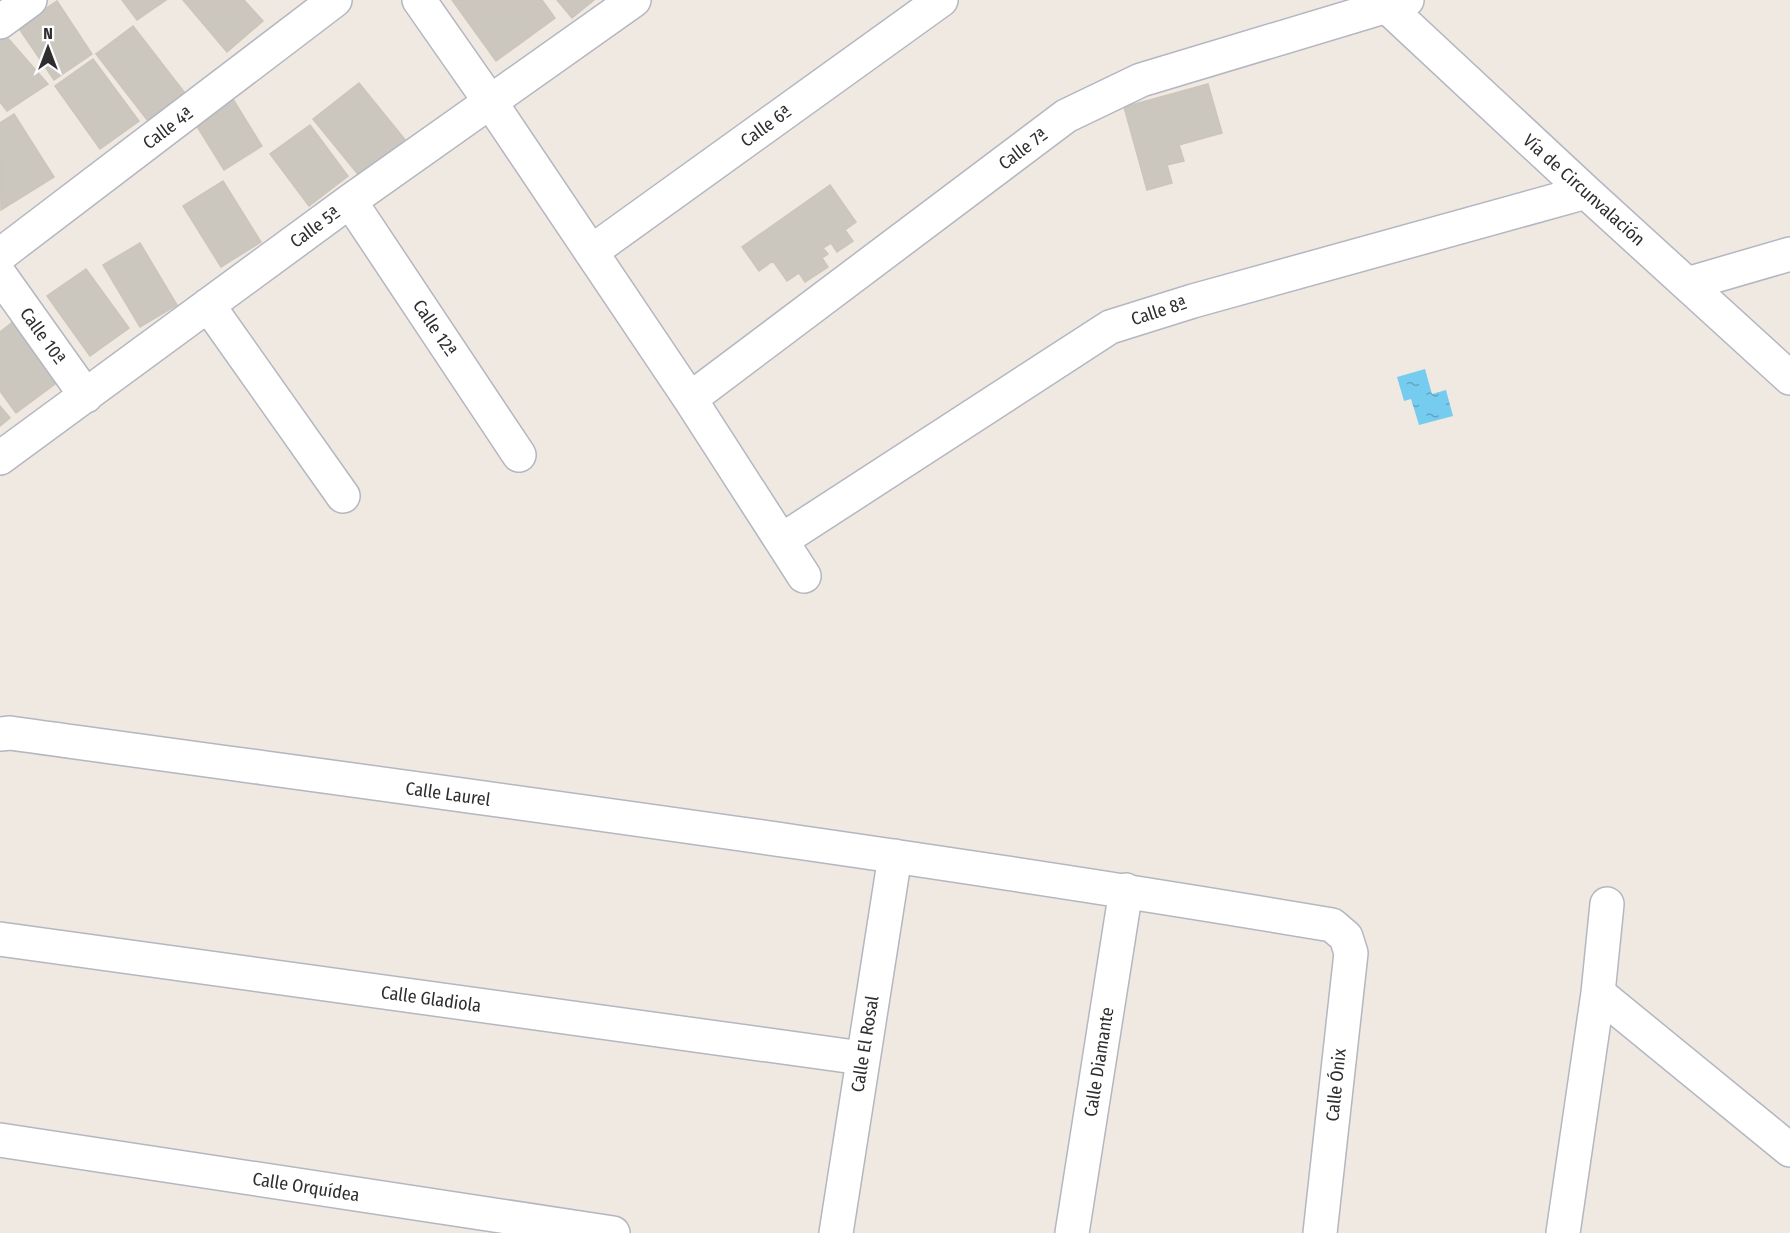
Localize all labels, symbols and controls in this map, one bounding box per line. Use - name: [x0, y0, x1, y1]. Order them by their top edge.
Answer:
- north arrow: [18, 18, 78, 78]
- text: N: [43, 24, 53, 43]
- street label: Calle 6ª: [736, 100, 796, 152]
- street label: Calle 4ª: [139, 102, 197, 154]
- street label: Calle 7ª: [994, 123, 1052, 175]
- street label: Vía de Circunvalación: [1518, 129, 1650, 251]
- street label: Calle 5ª: [286, 201, 344, 253]
- street label: Calle 8ª: [1128, 292, 1190, 330]
- street label: Calle 12ª: [408, 296, 462, 360]
- street label: Calle 10ª: [15, 303, 71, 369]
- street label: Calle Laurel: [404, 777, 492, 811]
- street label: Calle Gladiola: [379, 981, 483, 1017]
- street label: Calle El Rosal: [847, 994, 884, 1094]
- street label: Calle Diamante: [1079, 1006, 1119, 1118]
- street label: Calle Ónix: [1321, 1047, 1351, 1123]
- street label: Calle Orquídea: [251, 1168, 361, 1206]

